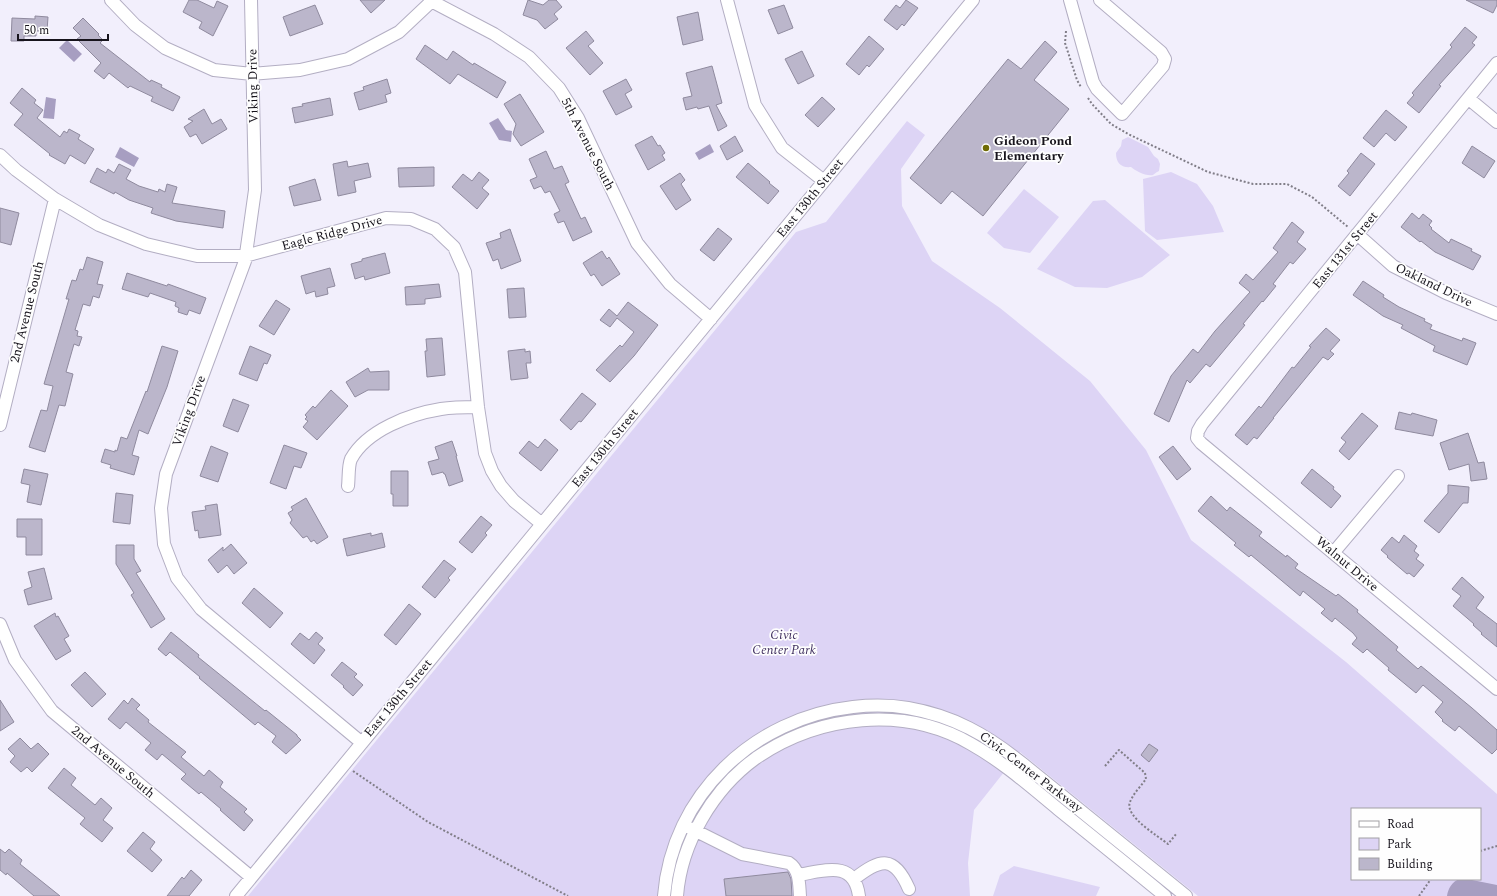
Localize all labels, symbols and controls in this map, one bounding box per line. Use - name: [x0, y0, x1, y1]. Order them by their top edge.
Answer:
- scale bar: [18, 16, 108, 42]
- text: 50 m: [24, 21, 49, 40]
- street label: Viking Drive: [242, 49, 264, 123]
- street label: 5th Avenue South: [556, 94, 620, 194]
- place label: Gideon Pond Elementary: [994, 131, 1073, 166]
- marker: Gideon Pond Elementary: [981, 143, 991, 153]
- street label: East 130th Street: [772, 154, 849, 242]
- street label: East 131st Street: [1307, 206, 1383, 293]
- street label: Eagle Ridge Drive: [279, 210, 385, 256]
- street label: Oakland Drive: [1392, 258, 1476, 312]
- street label: 2nd Avenue South: [5, 259, 49, 365]
- street label: Viking Drive: [167, 373, 211, 449]
- street label: East 130th Street: [567, 404, 644, 492]
- street label: Walnut Drive: [1311, 532, 1383, 596]
- park label: Civic Center Park: [752, 625, 816, 660]
- street label: East 130th Street: [359, 654, 437, 742]
- street label: 2nd Avenue South: [67, 721, 160, 803]
- street label: Civic Center Parkway: [975, 726, 1088, 818]
- legend: [1351, 808, 1481, 880]
- text: Road: [1387, 815, 1414, 834]
- text: Park: [1387, 835, 1412, 854]
- text: Building: [1387, 855, 1433, 874]

